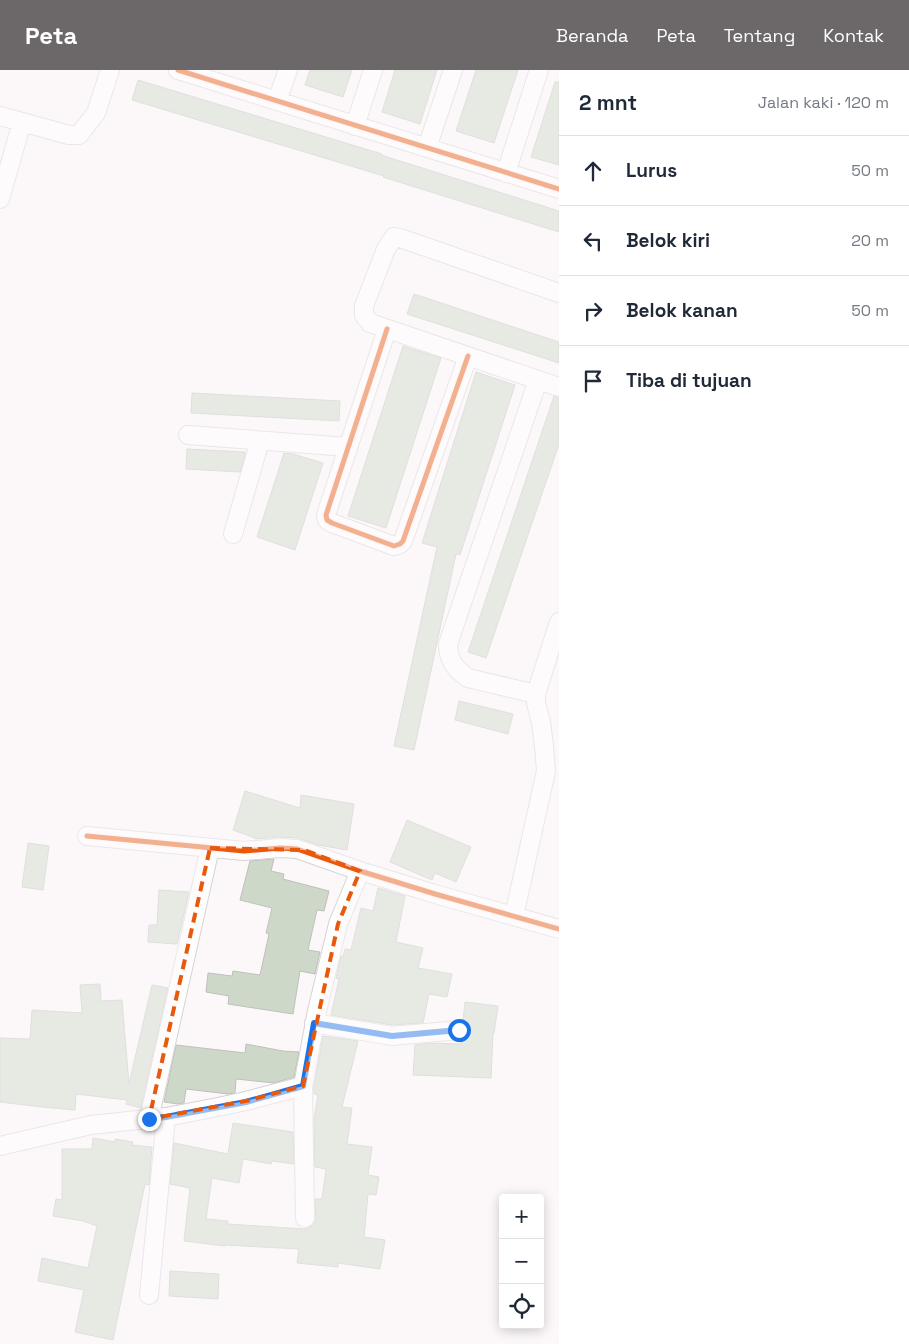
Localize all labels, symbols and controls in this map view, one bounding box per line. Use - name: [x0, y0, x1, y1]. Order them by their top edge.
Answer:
- text: Peta: [25, 20, 78, 51]
- text: Beranda: [556, 24, 628, 47]
- text: Peta: [656, 24, 696, 47]
- text: Tentang: [724, 24, 795, 47]
- text: Kontak: [823, 24, 884, 47]
- text: 2 mnt: [579, 89, 637, 116]
- text: Jalan kaki · 120 m: [758, 92, 889, 113]
- icon: ahead: [579, 157, 607, 185]
- text: Lurus: [626, 158, 677, 183]
- text: 50 m: [851, 160, 889, 181]
- icon: left: [579, 227, 607, 255]
- text: Belok kiri: [626, 228, 710, 253]
- text: 20 m: [851, 230, 889, 251]
- icon: right: [579, 297, 607, 325]
- text: Belok kanan: [626, 298, 738, 323]
- text: 50 m: [851, 300, 889, 321]
- icon: arrive: [579, 367, 607, 395]
- text: Tiba di tujuan: [626, 368, 752, 393]
- route start: [448, 1019, 471, 1042]
- route end: [138, 1108, 161, 1131]
- map controls: [499, 1194, 544, 1329]
- button: +: [499, 1194, 544, 1239]
- button: −: [499, 1239, 544, 1284]
- button: locate: [499, 1284, 544, 1329]

